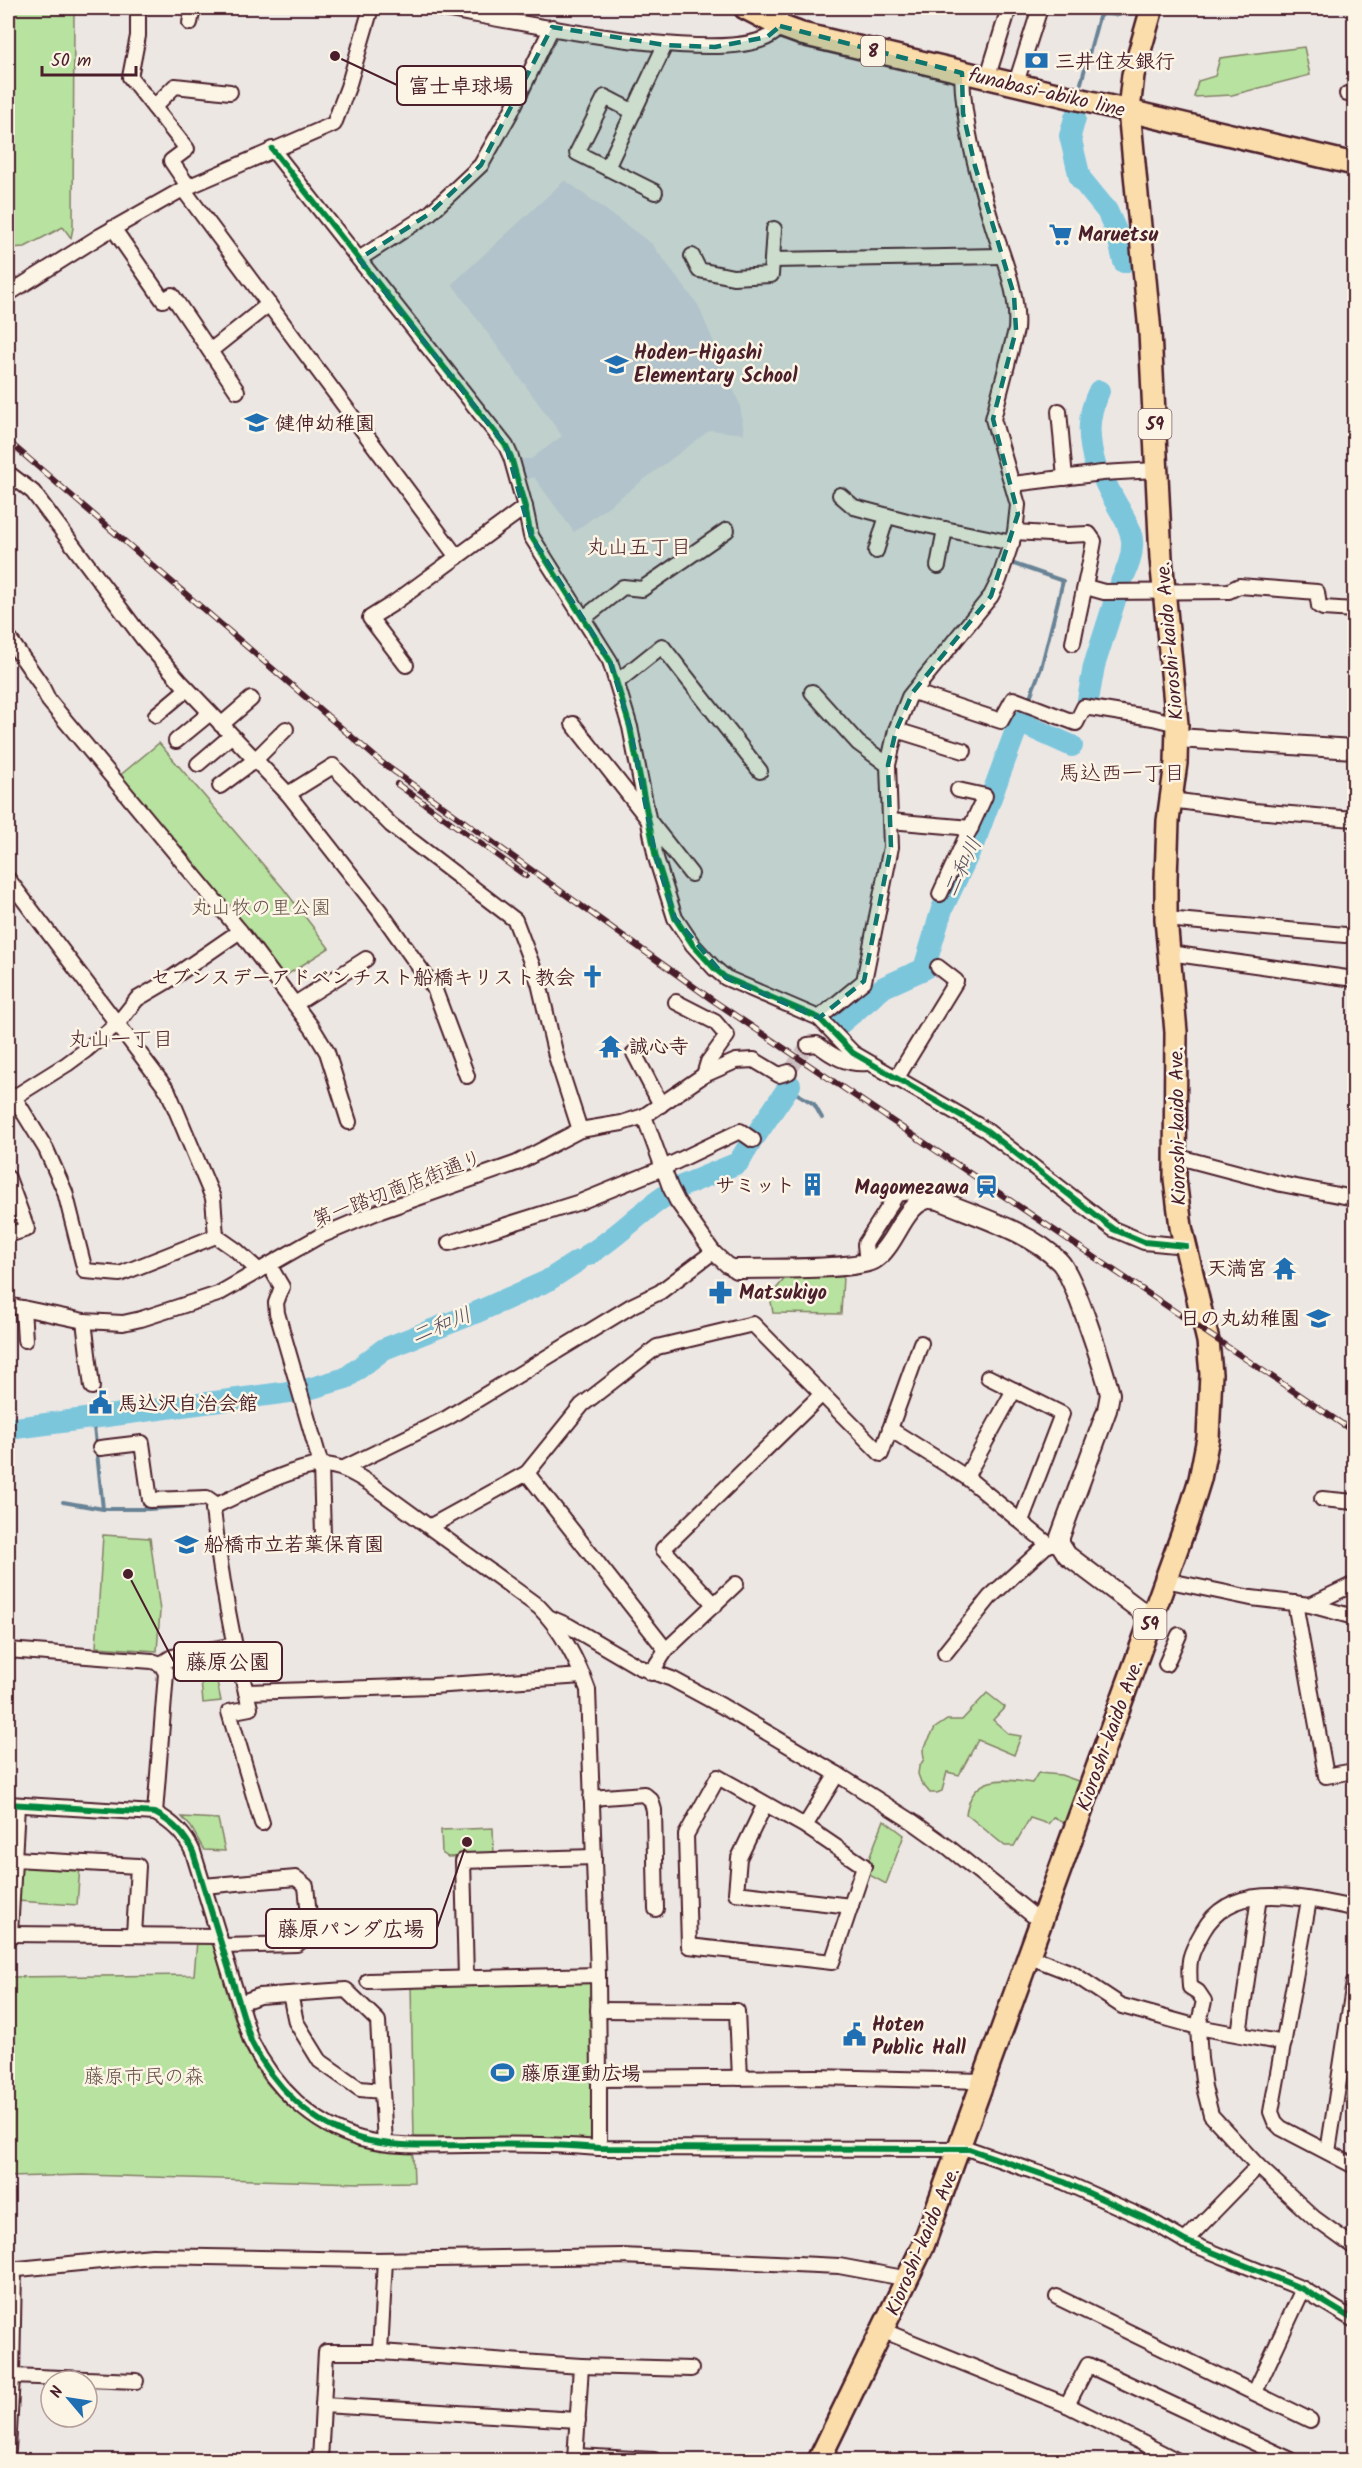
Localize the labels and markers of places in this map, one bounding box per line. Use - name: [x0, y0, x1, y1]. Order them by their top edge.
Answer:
- place label: 三井住友銀行: [1055, 47, 1175, 79]
- bank icon: 三井住友銀行: [1024, 48, 1050, 74]
- callout: 富士卓球場: [397, 66, 526, 105]
- place label: Maruetsu: [1078, 220, 1158, 252]
- supermarket icon: Maruetsu: [1047, 221, 1073, 247]
- place label: Hoden-Higashi Elementary School: [634, 338, 798, 393]
- school or university icon: Hoden-Higashi Elementary School: [603, 351, 629, 377]
- place label: 健伸幼稚園: [275, 409, 375, 441]
- school or university icon: 健伸幼稚園: [244, 410, 270, 436]
- place label: セブンスデーアドベンチスト船橋キリスト教会: [151, 963, 575, 995]
- church icon: セブンスデーアドベンチスト船橋キリスト教会: [580, 964, 606, 990]
- place label: 誠心寺: [629, 1032, 689, 1064]
- temple icon: 誠心寺: [598, 1033, 624, 1059]
- place label: サミット: [715, 1171, 795, 1203]
- building icon: サミット: [800, 1172, 826, 1198]
- place label: Magomezawa: [855, 1173, 969, 1205]
- station icon: Magomezawa: [974, 1174, 1000, 1200]
- place label: 天満宮: [1207, 1254, 1267, 1286]
- temple icon: 天満宮: [1272, 1255, 1298, 1281]
- place label: Matsukiyo: [739, 1278, 827, 1310]
- pharmacy icon: Matsukiyo: [708, 1279, 734, 1305]
- place label: 日の丸幼稚園: [1180, 1304, 1300, 1336]
- school or university icon: 日の丸幼稚園: [1305, 1305, 1331, 1331]
- place label: 馬込沢自治会館: [118, 1389, 258, 1421]
- public building icon: 馬込沢自治会館: [87, 1390, 113, 1416]
- place label: 船橋市立若葉保育園: [204, 1530, 384, 1562]
- school or university icon: 船橋市立若葉保育園: [173, 1531, 199, 1557]
- callout: 藤原公園: [174, 1642, 282, 1681]
- callout: 藤原パンダ広場: [266, 1909, 437, 1948]
- place label: Hoten Public Hall: [872, 2010, 967, 2065]
- public building icon: Hoten Public Hall: [841, 2022, 867, 2048]
- place label: 藤原運動広場: [521, 2059, 641, 2091]
- sports icon: 藤原運動広場: [490, 2060, 516, 2086]

